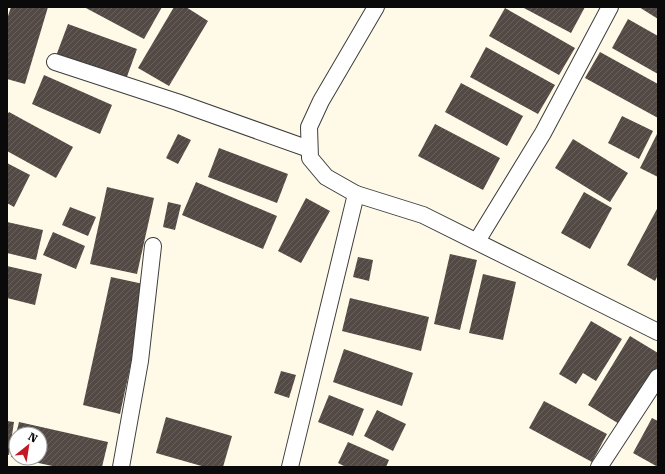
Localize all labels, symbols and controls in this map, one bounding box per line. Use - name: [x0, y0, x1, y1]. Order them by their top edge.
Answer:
- north arrow: [8, 426, 48, 466]
- text: N: [26, 430, 40, 446]

